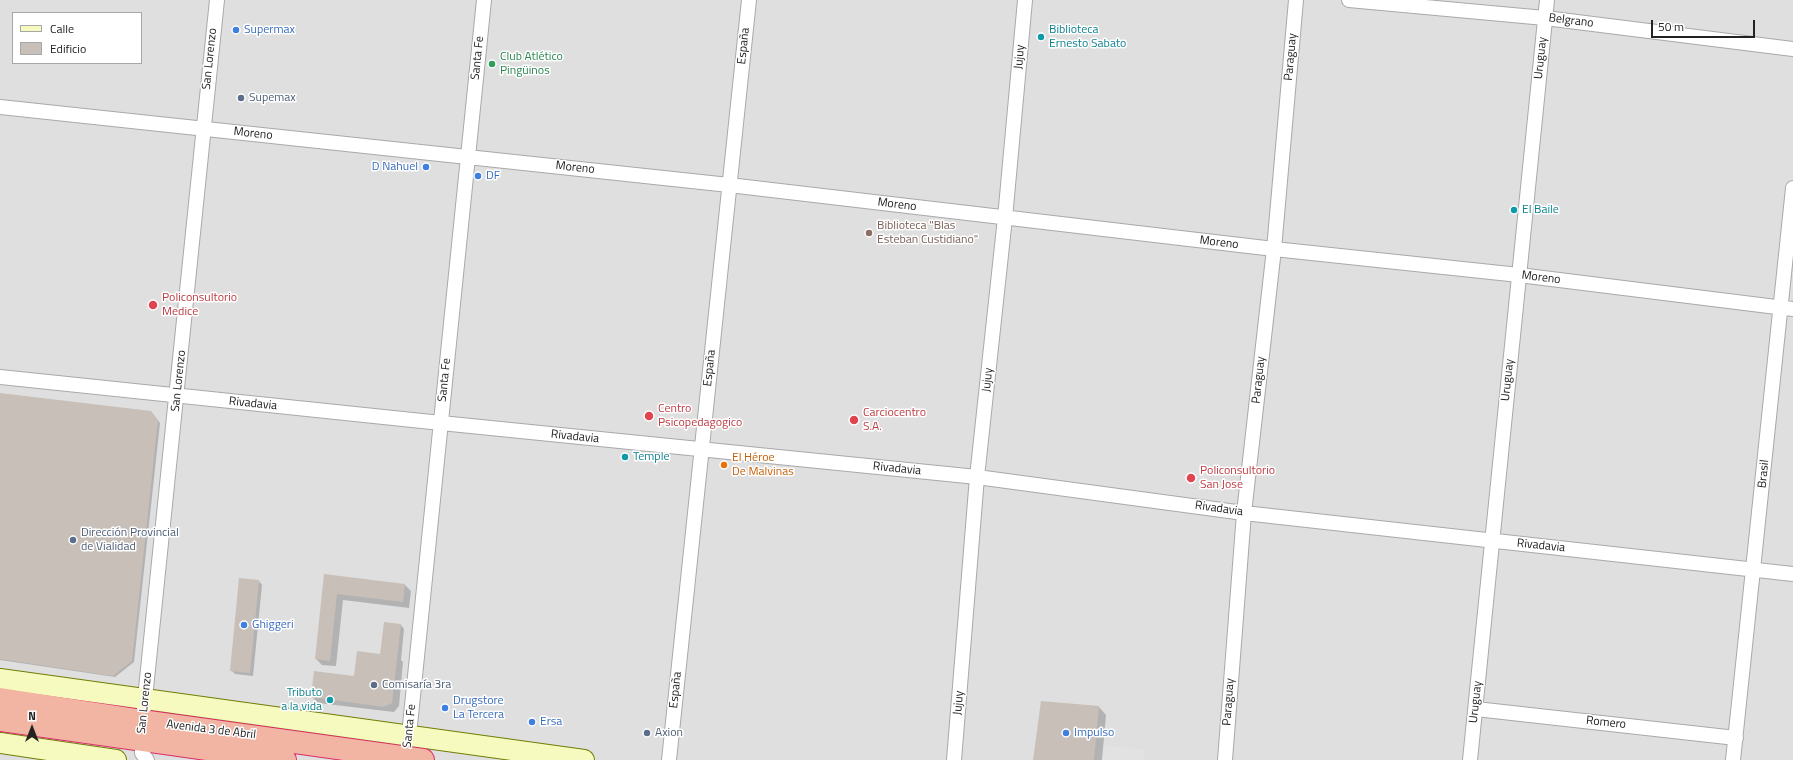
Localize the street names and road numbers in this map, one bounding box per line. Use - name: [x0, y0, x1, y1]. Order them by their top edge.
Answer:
- street label: Belgrano: [1548, 11, 1594, 31]
- street label: San Lorenzo: [200, 27, 220, 91]
- street label: España: [735, 27, 753, 65]
- street label: Paraguay: [1282, 33, 1300, 81]
- street label: Santa Fe: [469, 35, 487, 81]
- street label: Uruguay: [1532, 36, 1550, 80]
- street label: Jujuy: [1012, 44, 1028, 70]
- street label: Moreno: [233, 125, 273, 143]
- street label: Moreno: [555, 159, 595, 177]
- street label: Moreno: [877, 195, 917, 215]
- street label: Moreno: [1199, 233, 1239, 253]
- street label: Moreno: [1521, 268, 1561, 288]
- street label: San Lorenzo: [169, 349, 189, 413]
- street label: España: [701, 349, 719, 387]
- street label: Paraguay: [1249, 356, 1269, 404]
- street label: Santa Fe: [436, 357, 454, 403]
- street label: Uruguay: [1499, 358, 1517, 402]
- street label: Jujuy: [980, 367, 996, 393]
- street label: Rivadavia: [228, 394, 278, 414]
- street label: Rivadavia: [550, 427, 600, 447]
- street label: Rivadavia: [872, 459, 922, 479]
- street label: Brasil: [1755, 459, 1773, 489]
- street label: Rivadavia: [1194, 499, 1244, 519]
- street label: Rivadavia: [1516, 536, 1566, 556]
- street label: San Lorenzo: [135, 671, 155, 735]
- street label: España: [667, 671, 685, 709]
- street label: Paraguay: [1220, 678, 1238, 726]
- street label: Uruguay: [1467, 680, 1485, 724]
- street label: Jujuy: [951, 690, 967, 716]
- street label: Santa Fe: [401, 703, 419, 749]
- street label: Romero: [1585, 714, 1627, 732]
- street label: Avenida 3 de Abril: [165, 717, 257, 743]

